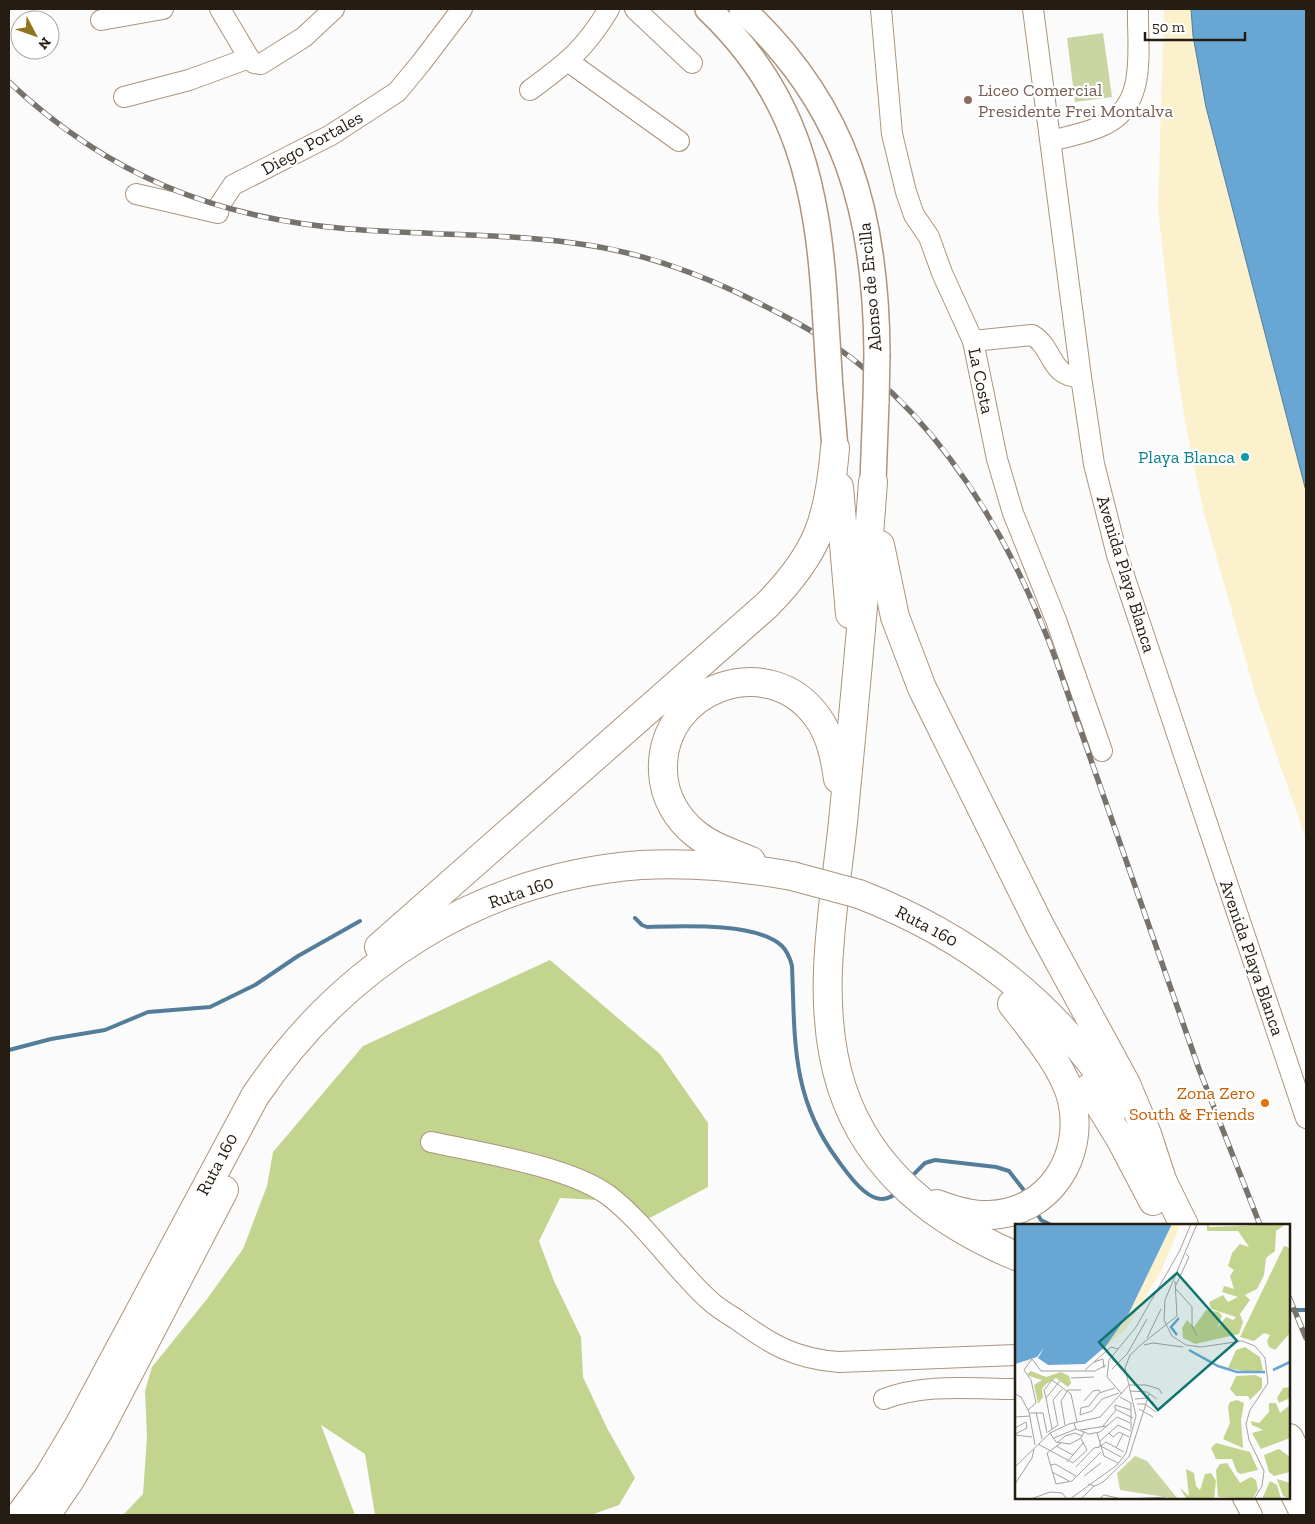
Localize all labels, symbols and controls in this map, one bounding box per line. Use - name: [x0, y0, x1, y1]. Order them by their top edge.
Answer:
- north arrow: [10, 10, 60, 60]
- scale bar: [1145, 10, 1245, 42]
- text: 50 m: [1152, 18, 1185, 36]
- text: N: [34, 34, 54, 53]
- place label: Liceo Comercial Presidente Frei Montalva: [978, 79, 1173, 122]
- marker: Liceo Comercial Presidente Frei Montalva: [962, 94, 974, 106]
- street label: Diego Portales: [257, 106, 367, 180]
- street label: Alonso de Ercilla: [853, 221, 887, 352]
- street label: La Costa: [963, 346, 999, 416]
- place label: Playa Blanca: [1138, 446, 1235, 468]
- marker: Playa Blanca: [1239, 451, 1251, 463]
- street label: Avenida Playa Blanca: [1092, 493, 1160, 656]
- street label: Ruta 160: [485, 871, 557, 913]
- street label: Avenida Playa Blanca: [1215, 877, 1289, 1039]
- street label: Ruta 160: [892, 900, 962, 952]
- place label: Zona Zero South & Friends: [1129, 1082, 1255, 1125]
- marker: Zona Zero South & Friends: [1259, 1097, 1271, 1109]
- street label: Ruta 160: [191, 1129, 243, 1199]
- inset map: [1015, 1224, 1290, 1499]

